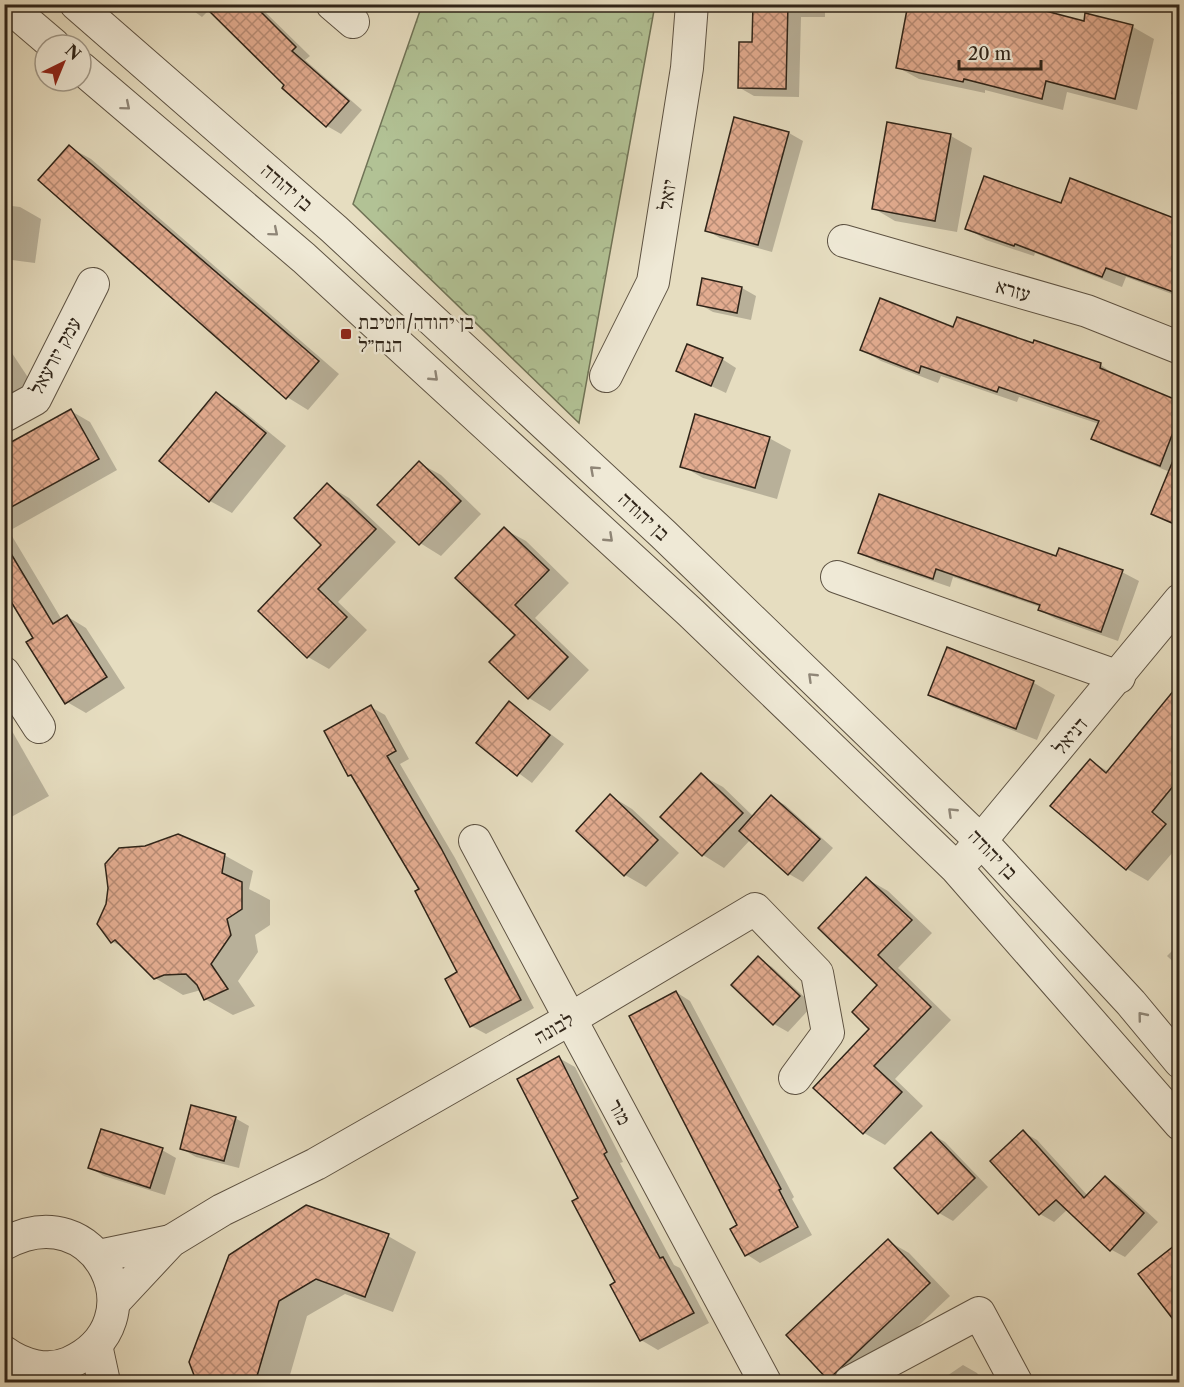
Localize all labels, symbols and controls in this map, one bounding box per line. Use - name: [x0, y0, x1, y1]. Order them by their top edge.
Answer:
- north arrow: [33, 33, 93, 93]
- scale bar: [959, 33, 1042, 71]
- text: N: [61, 40, 85, 64]
- text: 20 m: [968, 43, 1012, 65]
- one-way arrow: [119, 99, 130, 110]
- street label: בן יהודה: [256, 158, 318, 216]
- street label: יואל: [653, 178, 681, 212]
- one-way arrow: [267, 225, 278, 236]
- street label: עזרא: [993, 274, 1033, 306]
- place label: בן יהודה/חטיבת הנח״ל: [358, 310, 474, 357]
- street label: עמק יזרעאל: [24, 313, 86, 399]
- marker: בן יהודה/חטיבת הנח״ל: [339, 327, 353, 341]
- one-way arrow: [427, 370, 438, 381]
- one-way arrow: [591, 466, 601, 477]
- street label: בן יהודה: [614, 487, 674, 545]
- one-way arrow: [602, 531, 612, 542]
- one-way arrow: [808, 673, 818, 684]
- street label: דניאל: [1047, 712, 1093, 760]
- one-way arrow: [949, 809, 960, 820]
- street label: בן יהודה: [963, 824, 1023, 884]
- street label: לבונה: [530, 1007, 578, 1049]
- one-way arrow: [1139, 1012, 1150, 1023]
- street label: מור: [603, 1095, 637, 1129]

